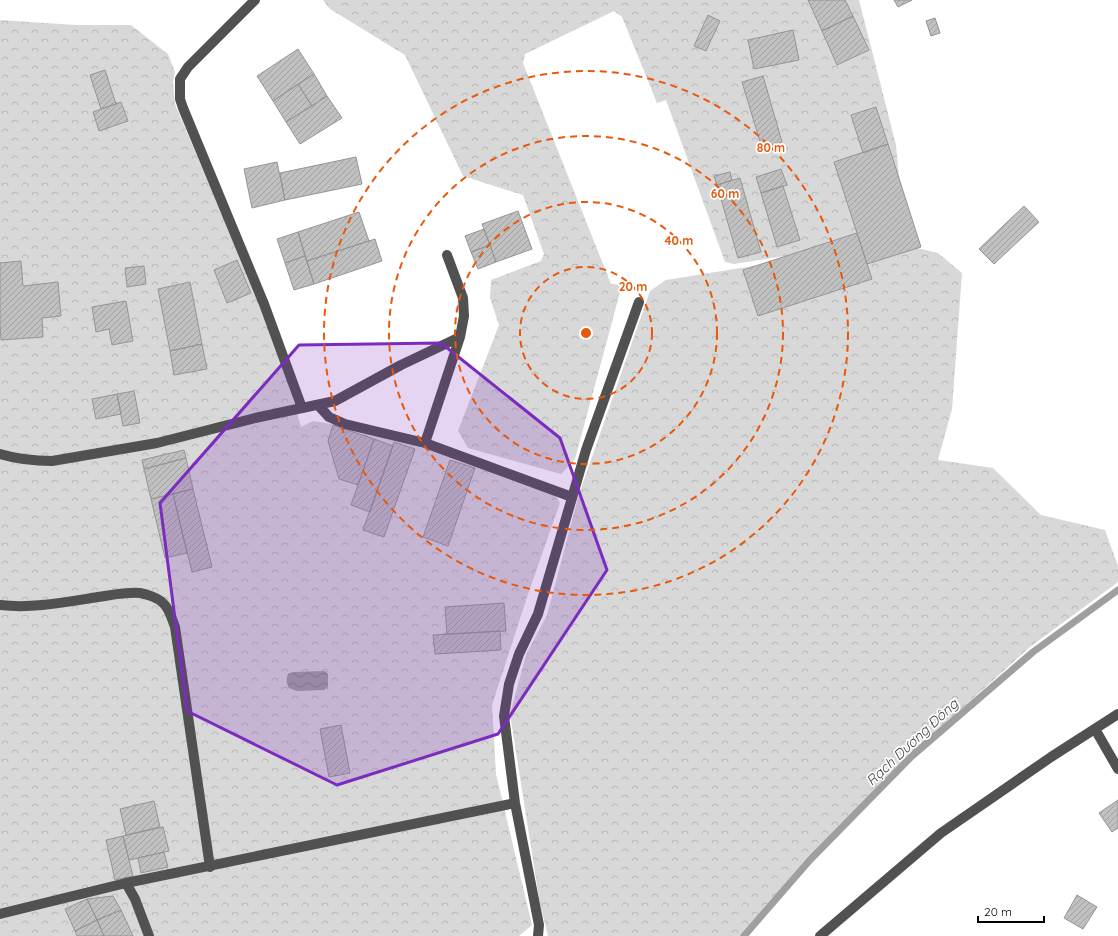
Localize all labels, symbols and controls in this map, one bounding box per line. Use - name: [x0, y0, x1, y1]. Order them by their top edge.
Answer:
- text: 80 m: [757, 140, 785, 155]
- text: 60 m: [711, 186, 739, 201]
- text: 40 m: [665, 233, 693, 248]
- text: 20 m: [619, 279, 647, 294]
- centre of rings: [579, 326, 593, 340]
- water label: Rạch Dương Đông: [862, 694, 963, 789]
- scale bar: [978, 898, 1044, 924]
- text: 20 m: [984, 904, 1012, 919]

